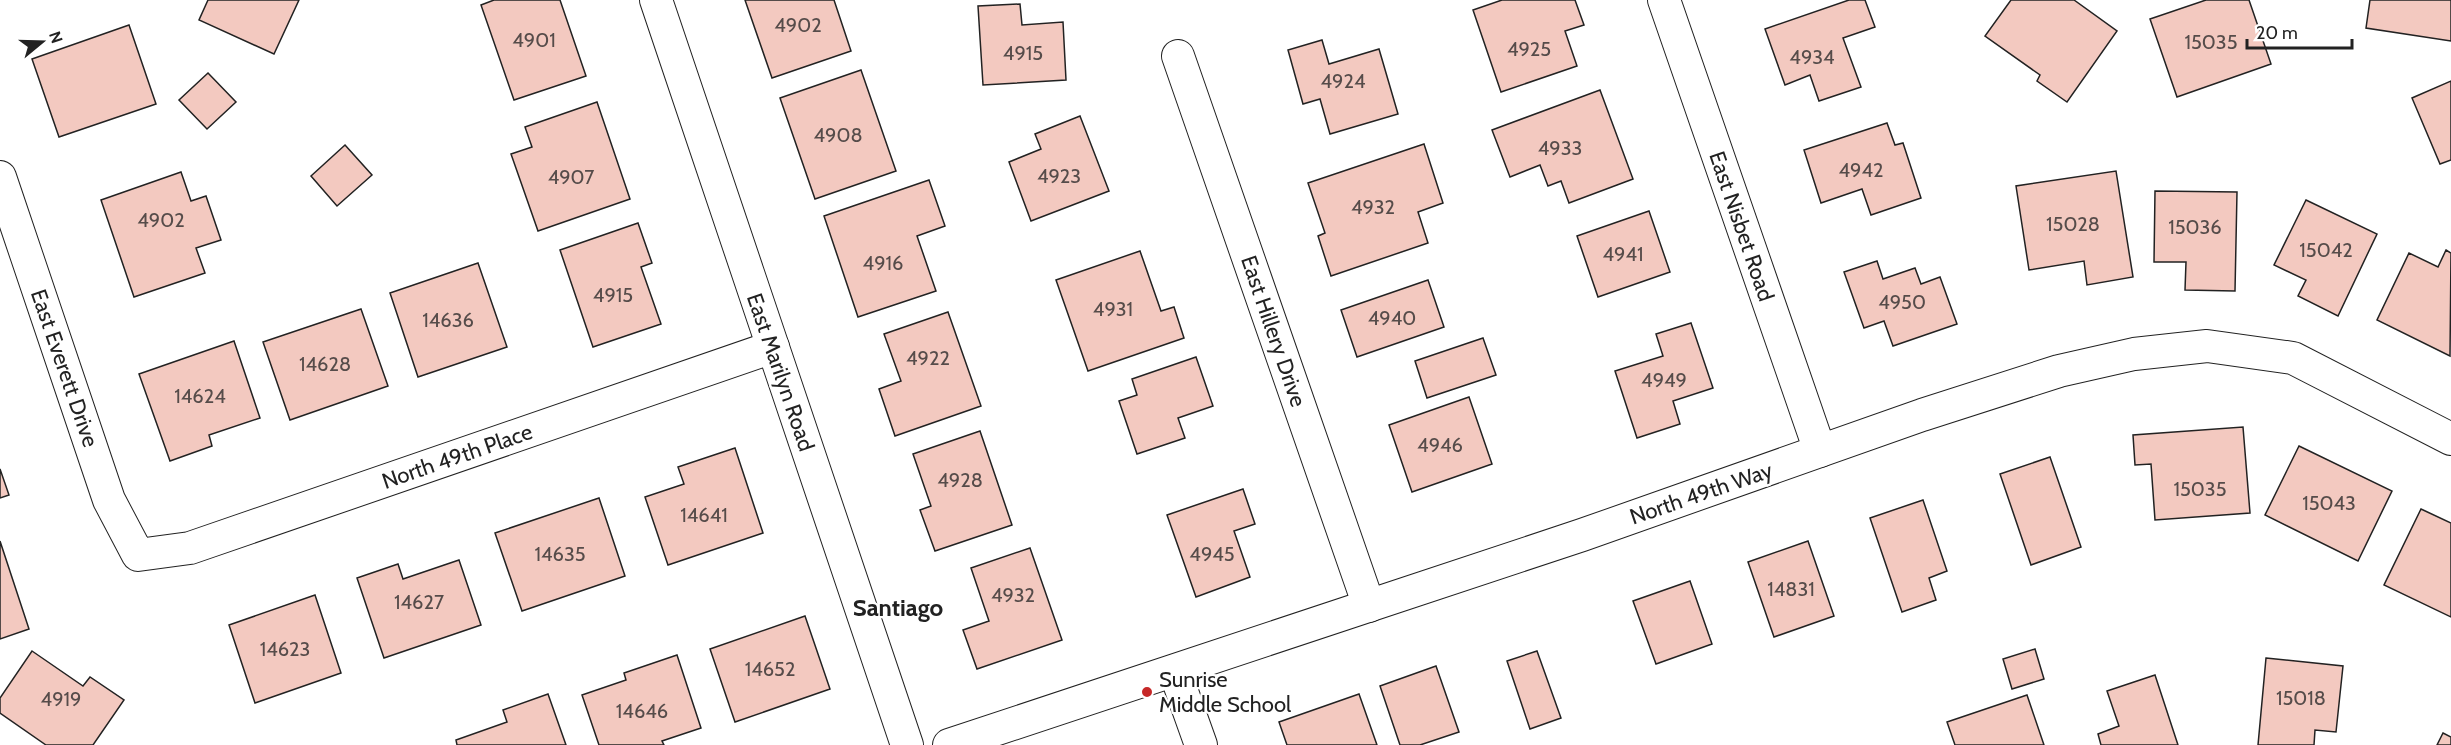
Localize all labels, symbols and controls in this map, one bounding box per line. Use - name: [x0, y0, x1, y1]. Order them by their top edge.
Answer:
- north arrow: [12, 12, 72, 72]
- scale bar: [2247, 12, 2352, 50]
- house number: 4902: [774, 13, 822, 37]
- text: 20 m: [2256, 22, 2298, 44]
- house number: 4901: [512, 28, 556, 52]
- text: N: [45, 29, 67, 46]
- house number: 15035: [2185, 30, 2237, 54]
- house number: 4925: [1507, 37, 1551, 61]
- house number: 4915: [1003, 41, 1043, 65]
- house number: 4934: [1789, 45, 1835, 69]
- house number: 4924: [1321, 69, 1366, 93]
- house number: 4908: [814, 123, 863, 147]
- house number: 4933: [1538, 136, 1582, 160]
- street label: East Nisbet Road: [1703, 148, 1780, 305]
- house number: 4942: [1839, 158, 1883, 182]
- house number: 4923: [1037, 164, 1081, 188]
- house number: 4907: [548, 165, 594, 189]
- house number: 4932: [1351, 195, 1395, 219]
- house number: 4902: [137, 208, 185, 232]
- house number: 15028: [2046, 212, 2100, 236]
- house number: 15036: [2168, 215, 2222, 239]
- house number: 15042: [2299, 238, 2353, 262]
- house number: 4941: [1603, 242, 1644, 266]
- house number: 4916: [863, 251, 903, 275]
- street label: East Hillery Drive: [1235, 252, 1312, 410]
- house number: 4915: [593, 283, 633, 307]
- street label: East Everett Drive: [25, 286, 104, 451]
- street label: East Marilyn Road: [741, 290, 820, 455]
- house number: 4950: [1878, 290, 1926, 314]
- house number: 4931: [1093, 297, 1133, 321]
- house number: 4940: [1368, 306, 1416, 330]
- house number: 14636: [422, 308, 474, 332]
- house number: 4922: [906, 346, 950, 370]
- house number: 14628: [299, 352, 351, 376]
- house number: 4949: [1641, 368, 1687, 392]
- house number: 14624: [174, 384, 226, 408]
- street label: North 49th Place: [378, 418, 536, 495]
- house number: 4946: [1417, 433, 1463, 457]
- street label: North 49th Way: [1626, 456, 1776, 531]
- house number: 4928: [937, 468, 983, 492]
- house number: 15035: [2174, 477, 2226, 501]
- house number: 15043: [2302, 491, 2356, 515]
- house number: 14641: [680, 503, 728, 527]
- house number: 14635: [534, 542, 586, 566]
- house number: 4945: [1189, 542, 1235, 566]
- house number: 14831: [1767, 577, 1815, 601]
- house number: 4932: [991, 583, 1035, 607]
- house number: 14627: [394, 590, 444, 614]
- district label: Santiago: [853, 593, 944, 622]
- house number: 14623: [260, 637, 310, 661]
- house number: 14652: [745, 657, 795, 681]
- place label: Sunrise Middle School: [1159, 666, 1292, 718]
- marker: Sunrise Middle School: [1140, 685, 1154, 699]
- house number: 15018: [2276, 686, 2326, 710]
- house number: 4919: [41, 687, 81, 711]
- house number: 14646: [616, 699, 668, 723]

